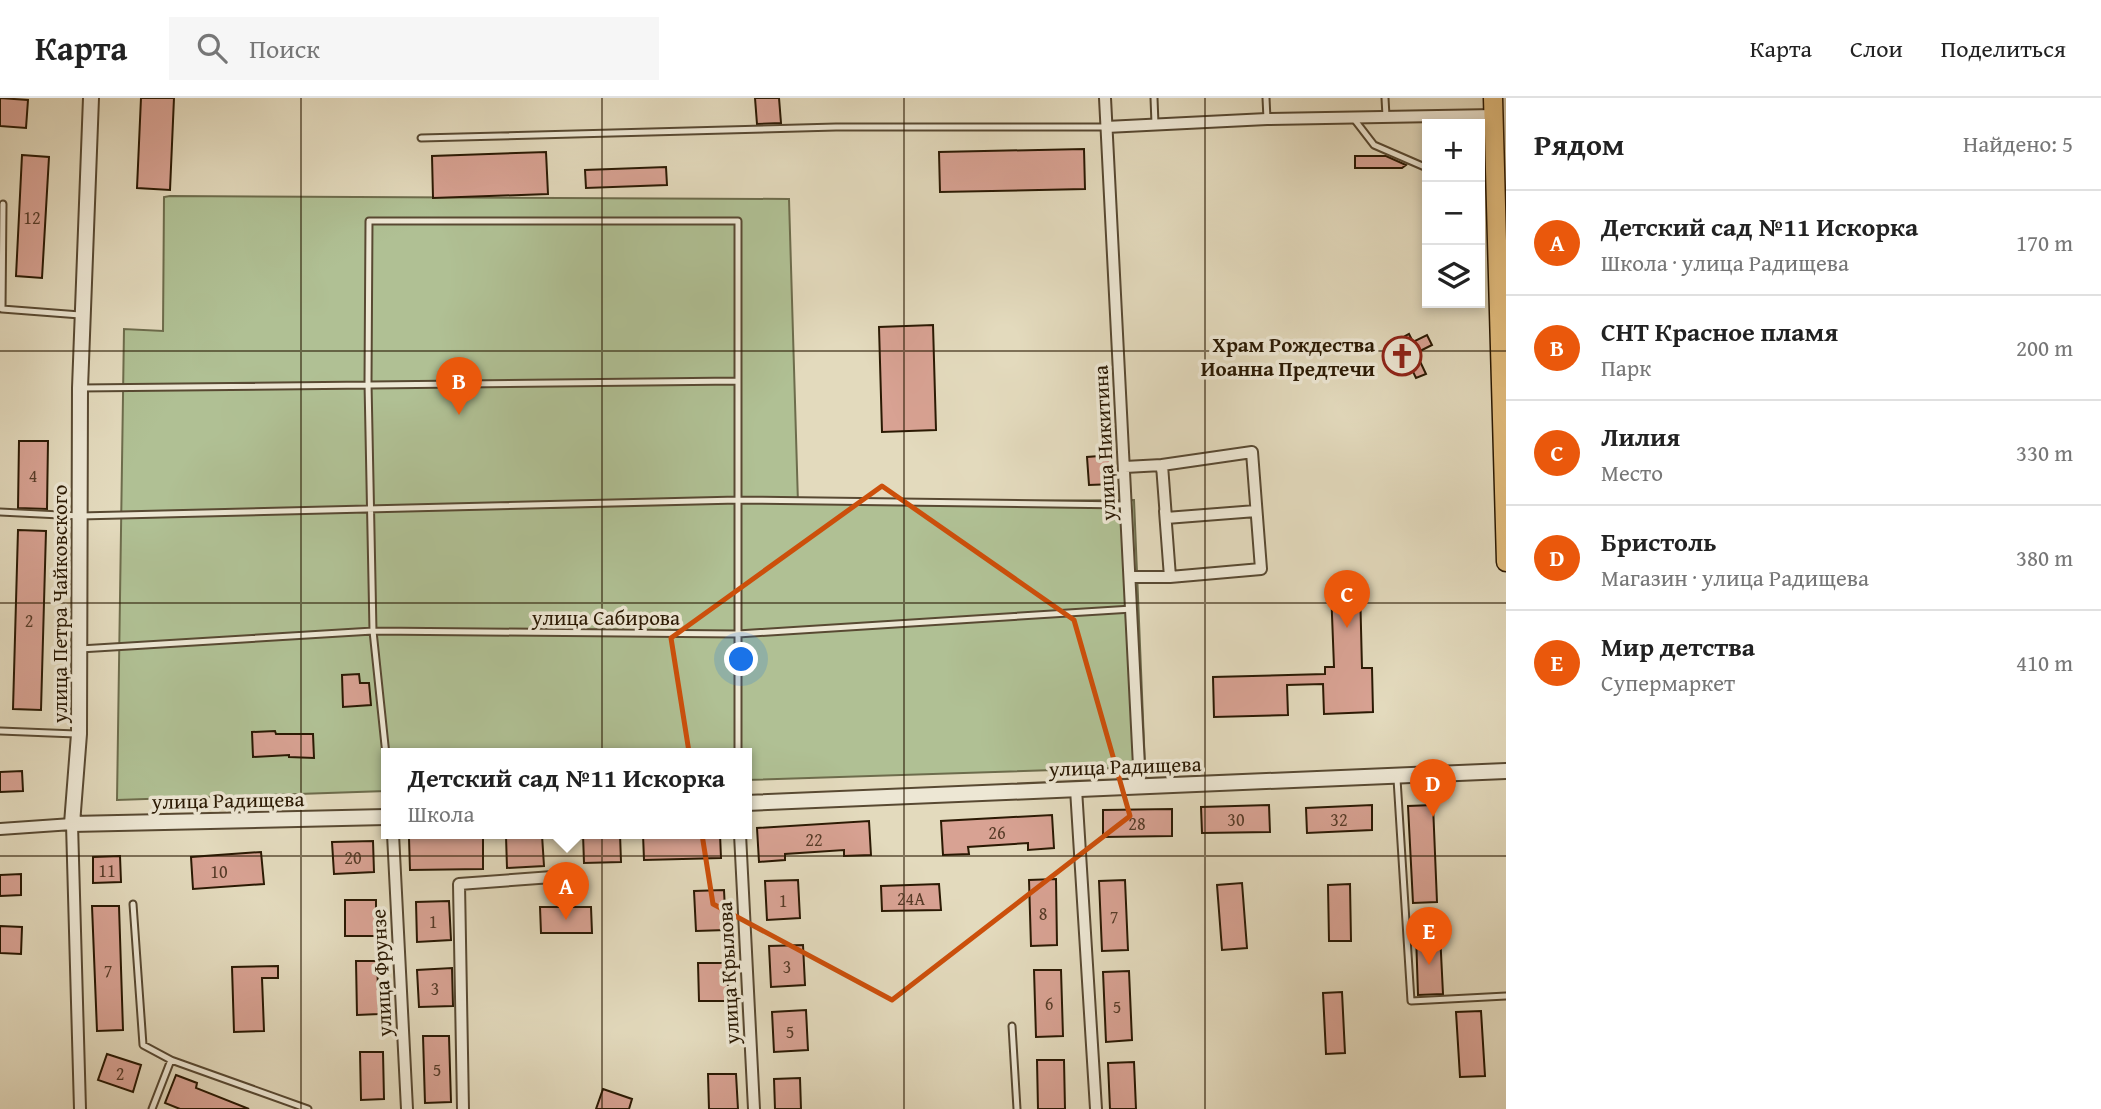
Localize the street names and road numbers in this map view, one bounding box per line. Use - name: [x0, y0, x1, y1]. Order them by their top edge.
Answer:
- street label: улица Никитина: [1084, 364, 1124, 523]
- street label: улица Петра Чайковского: [44, 485, 75, 724]
- street label: улица Сабирова: [531, 602, 680, 633]
- street label: улица Радищева: [1047, 748, 1202, 784]
- street label: улица Радищева: [150, 783, 305, 817]
- street label: улица Крылова: [709, 901, 747, 1046]
- street label: улица Фрунзе: [362, 908, 400, 1039]

